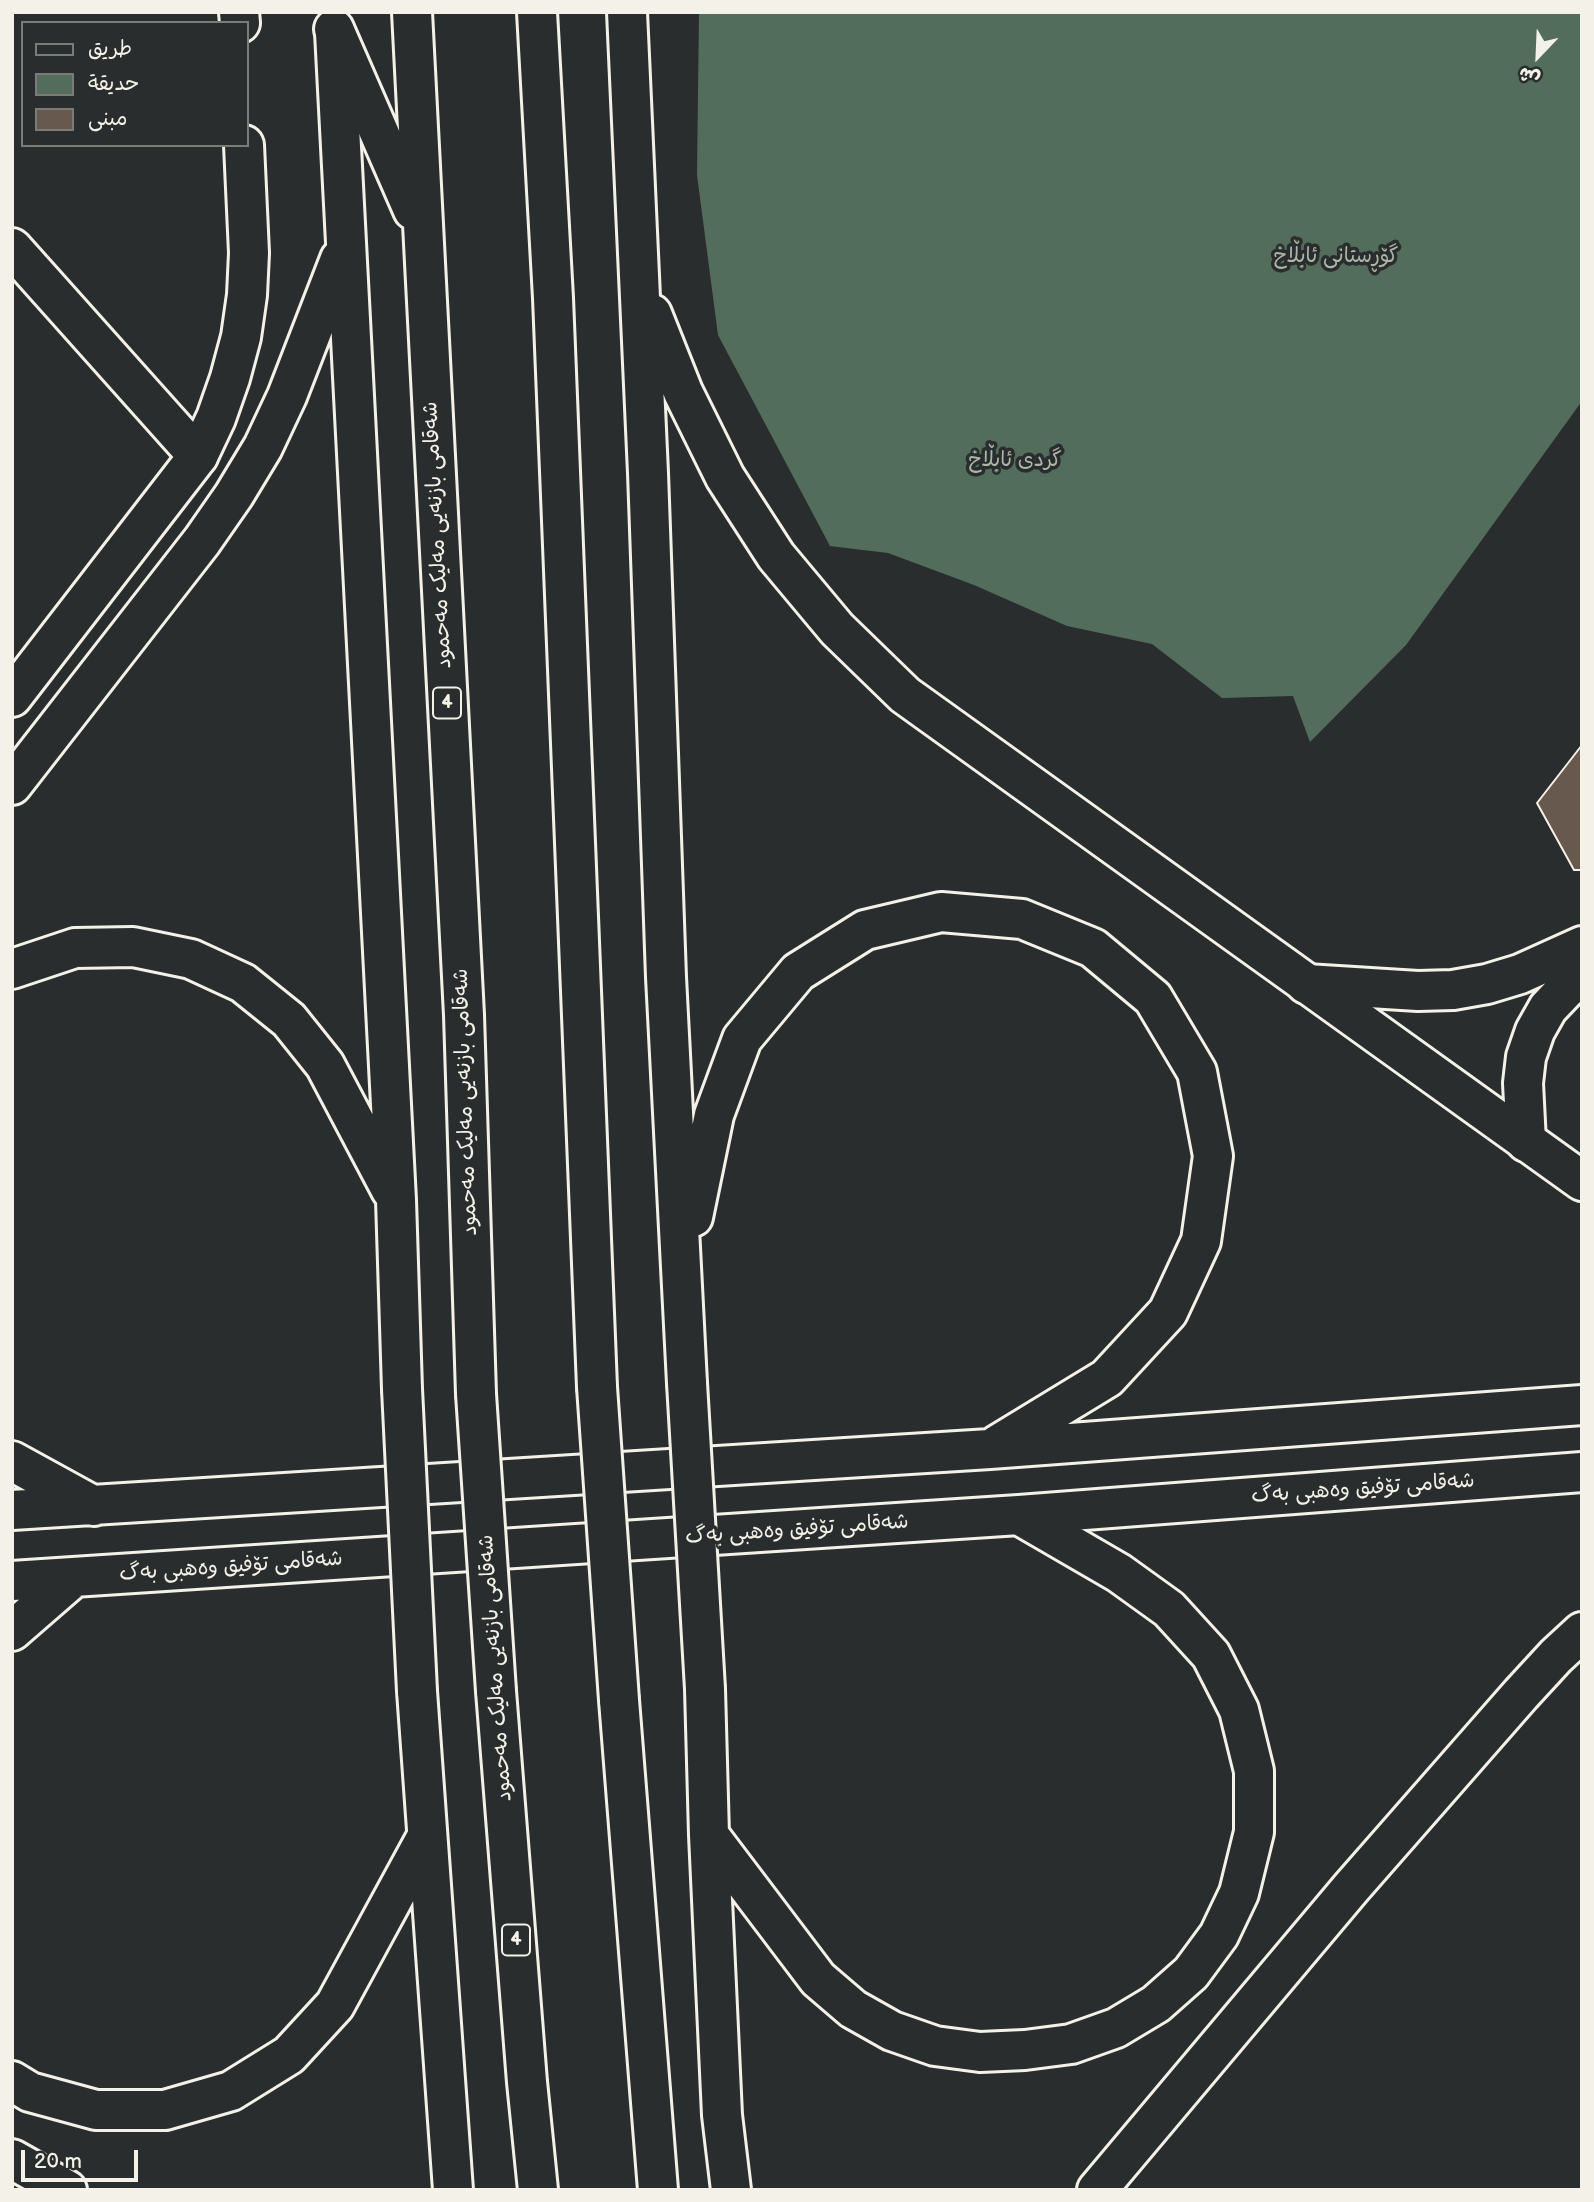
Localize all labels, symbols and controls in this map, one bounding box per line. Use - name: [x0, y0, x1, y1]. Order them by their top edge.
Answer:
- legend: [21, 21, 248, 147]
- north arrow: [1503, 21, 1573, 91]
- text: طريق: [88, 36, 132, 61]
- text: ش: [1515, 61, 1544, 90]
- text: حديقة: [88, 71, 139, 96]
- text: مبنى: [88, 106, 127, 131]
- park label: گۆڕستانی ئابڵاخ: [1274, 244, 1398, 270]
- street label: شەقامی بازنەیی مەلیک مەحمود: [418, 401, 458, 669]
- park label: گردی ئابڵاخ: [968, 448, 1062, 474]
- road number: 4: [433, 688, 461, 718]
- street label: شەقامی بازنەیی مەلیک مەحمود: [449, 968, 483, 1236]
- street label: شەقامی تۆفیق وەهبی بەگ: [1250, 1469, 1476, 1509]
- street label: شەقامی تۆفیق وەهبی بەگ: [684, 1510, 910, 1550]
- street label: شەقامی بازنەیی مەلیک مەحمود: [474, 1534, 518, 1802]
- street label: شەقامی تۆفیق وەهبی بەگ: [118, 1547, 344, 1587]
- road number: 4: [502, 1924, 530, 1956]
- scale bar: [24, 2136, 142, 2180]
- text: 20 m: [34, 2149, 82, 2174]

